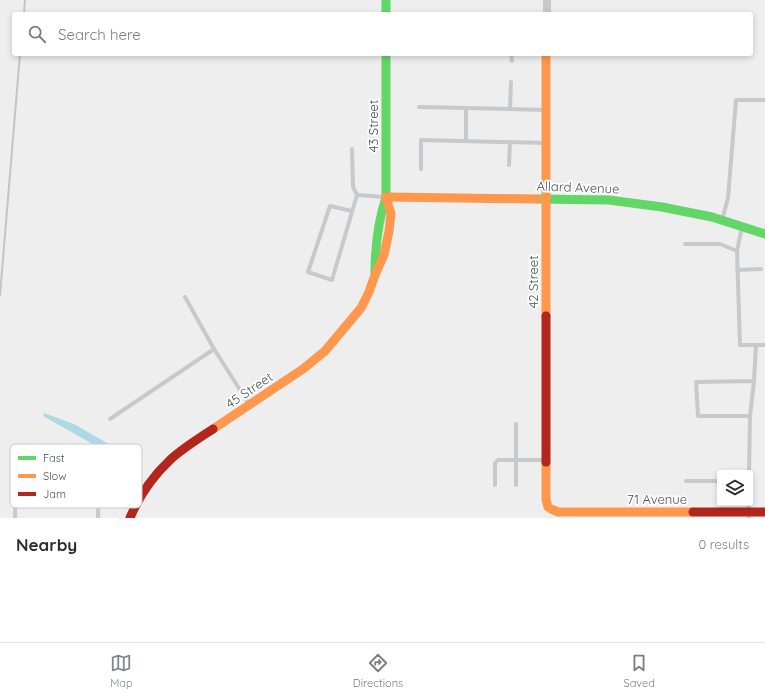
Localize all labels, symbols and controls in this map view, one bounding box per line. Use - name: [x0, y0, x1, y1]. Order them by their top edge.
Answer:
- search box: [12, 12, 753, 56]
- icon: search: [26, 23, 48, 45]
- text: Search here: [58, 25, 141, 44]
- street label: 43 Street: [365, 100, 381, 152]
- street label: Allard Avenue: [536, 178, 620, 196]
- street label: 42 Street: [525, 255, 541, 309]
- street label: 45 Street: [223, 369, 275, 411]
- legend: [10, 444, 142, 508]
- text: Fast: [43, 451, 65, 465]
- text: Slow: [43, 469, 67, 483]
- map controls: [717, 470, 753, 506]
- button: layers: [717, 470, 753, 506]
- text: Jam: [43, 487, 66, 501]
- street label: 71 Avenue: [627, 491, 687, 507]
- text: Nearby: [16, 534, 77, 555]
- text: 0 results: [698, 536, 749, 552]
- tab: Map: [110, 652, 133, 690]
- tab: Directions: [353, 652, 403, 690]
- tab: Saved: [623, 652, 655, 690]

